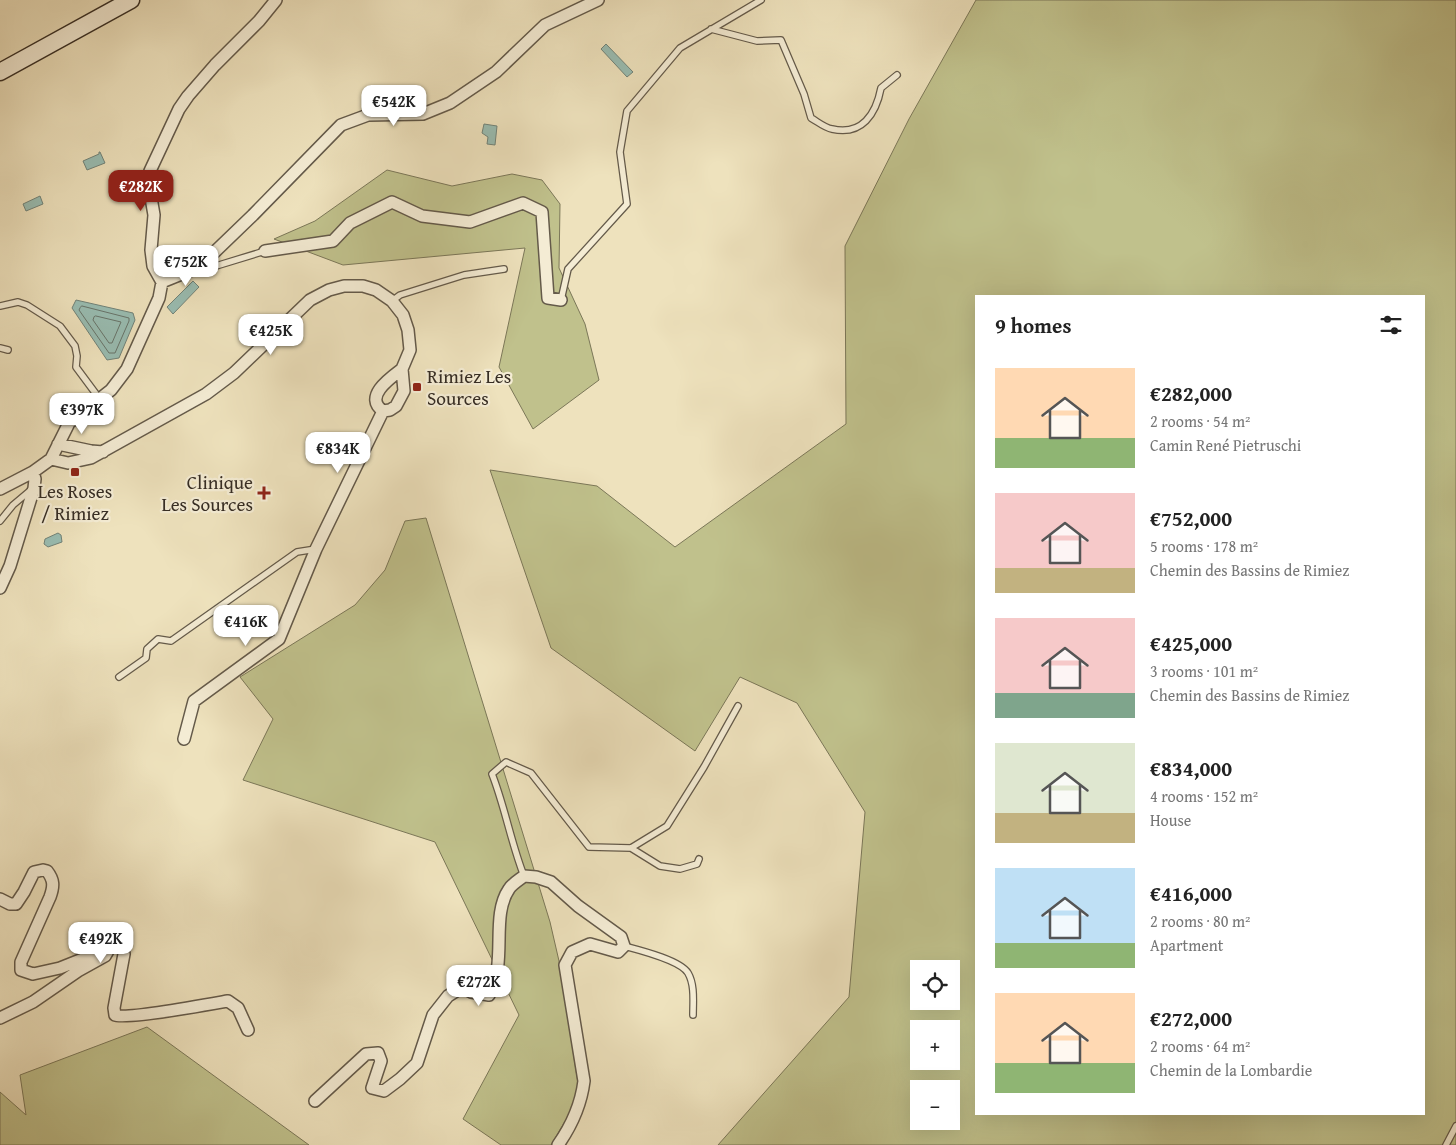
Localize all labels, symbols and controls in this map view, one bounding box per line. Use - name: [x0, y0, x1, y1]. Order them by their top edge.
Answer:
- pin: €542K: [359, 84, 429, 127]
- text: €542K: [372, 89, 416, 113]
- pin: €282K: [106, 170, 176, 212]
- text: €282K: [119, 174, 163, 198]
- pin: €752K: [151, 244, 221, 287]
- text: €752K: [164, 249, 208, 273]
- text: 9 homes: [995, 310, 1071, 341]
- icon: filters: [1377, 311, 1405, 339]
- pin: €425K: [236, 314, 306, 356]
- text: €425K: [249, 318, 293, 342]
- place label: Rimiez Les Sources: [427, 362, 511, 412]
- text: €282,000: [1150, 378, 1232, 409]
- marker: Rimiez Les Sources: [411, 381, 423, 393]
- icon: home: [1035, 388, 1095, 448]
- pin: €397K: [47, 392, 117, 435]
- text: €397K: [60, 397, 104, 421]
- text: 2 rooms · 54 m²: [1150, 409, 1250, 433]
- pin: €834K: [303, 432, 373, 474]
- text: Camin René Pietruschi: [1150, 433, 1301, 457]
- text: €834K: [316, 436, 360, 460]
- marker: Les Roses / Rimiez: [69, 466, 81, 478]
- place label: Clinique Les Sources: [161, 468, 253, 518]
- place label: Les Roses / Rimiez: [38, 477, 112, 527]
- marker: Clinique Les Sources: [257, 486, 271, 500]
- text: €752,000: [1150, 503, 1232, 534]
- icon: home: [1035, 513, 1095, 573]
- text: 5 rooms · 178 m²: [1150, 534, 1258, 558]
- text: Chemin des Bassins de Rimiez: [1150, 558, 1349, 582]
- pin: €416K: [211, 604, 281, 647]
- text: €416K: [224, 609, 268, 633]
- text: €425,000: [1150, 628, 1232, 659]
- icon: home: [1035, 638, 1095, 698]
- text: 3 rooms · 101 m²: [1150, 659, 1258, 683]
- text: Chemin des Bassins de Rimiez: [1150, 683, 1349, 707]
- text: €834,000: [1150, 753, 1232, 784]
- icon: home: [1035, 763, 1095, 823]
- text: 4 rooms · 152 m²: [1150, 784, 1258, 808]
- text: House: [1150, 808, 1191, 832]
- text: €416,000: [1150, 878, 1232, 909]
- icon: home: [1035, 888, 1095, 948]
- text: 2 rooms · 80 m²: [1150, 909, 1250, 933]
- pin: €492K: [66, 922, 136, 964]
- text: €492K: [79, 926, 123, 950]
- text: Apartment: [1150, 933, 1223, 957]
- map controls: [910, 960, 960, 1130]
- button: locate: [910, 960, 960, 1010]
- pin: €272K: [444, 964, 514, 1007]
- text: €272K: [457, 969, 501, 993]
- text: €272,000: [1150, 1003, 1232, 1034]
- icon: home: [1035, 1013, 1095, 1073]
- button: +: [910, 1020, 960, 1070]
- text: 2 rooms · 64 m²: [1150, 1034, 1250, 1058]
- text: Chemin de la Lombardie: [1150, 1058, 1312, 1082]
- button: −: [910, 1080, 960, 1130]

